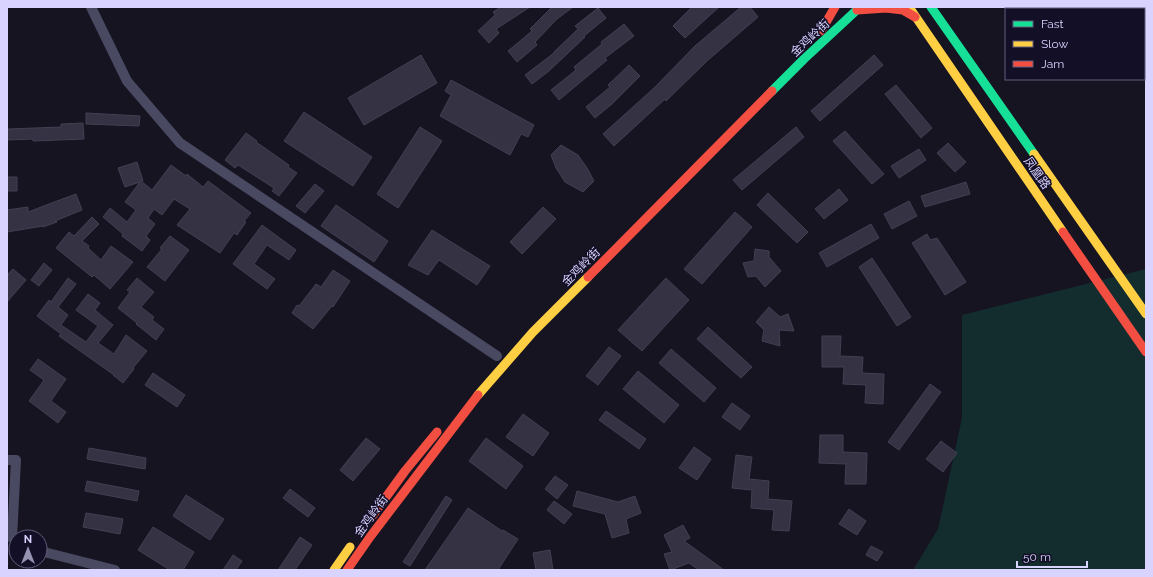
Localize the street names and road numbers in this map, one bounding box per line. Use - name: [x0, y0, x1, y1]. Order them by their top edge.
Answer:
- street label: 金鸡岭街: [788, 17, 832, 59]
- street label: 凤凰路: [1021, 154, 1053, 192]
- street label: 金鸡岭街: [559, 245, 603, 289]
- street label: 金鸡岭街: [351, 492, 391, 540]

